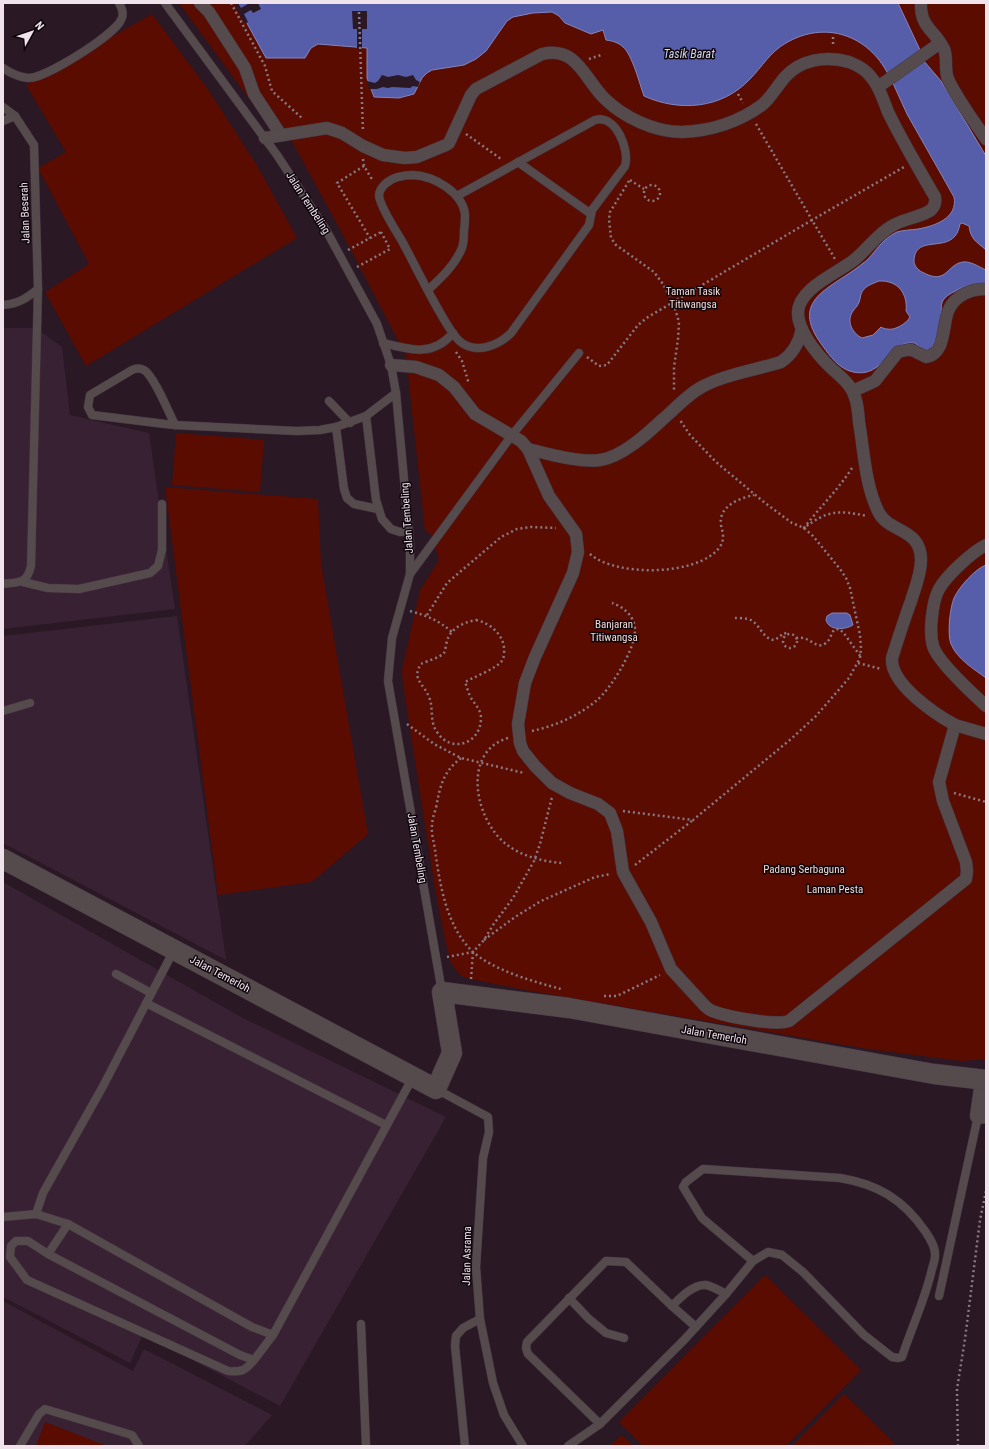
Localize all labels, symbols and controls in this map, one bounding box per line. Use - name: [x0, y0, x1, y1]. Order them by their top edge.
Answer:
- north arrow: [12, 12, 52, 52]
- text: N: [32, 19, 47, 33]
- water label: Tasik Barat: [663, 47, 715, 61]
- street label: Jalan Tembeling: [283, 170, 333, 236]
- street label: Jalan Beserah: [17, 182, 33, 244]
- park label: Taman Tasik Titiwangsa: [666, 285, 720, 311]
- street label: Jalan Tembeling: [398, 482, 416, 554]
- park label: Banjaran Titiwangsa: [590, 618, 638, 644]
- street label: Jalan Tembeling: [404, 812, 430, 884]
- park label: Padang Serbaguna: [763, 863, 845, 876]
- park label: Laman Pesta: [807, 883, 863, 896]
- street label: Jalan Temerloh: [188, 953, 252, 995]
- street label: Jalan Temerloh: [680, 1023, 748, 1047]
- street label: Jalan Asrama: [460, 1226, 474, 1286]

